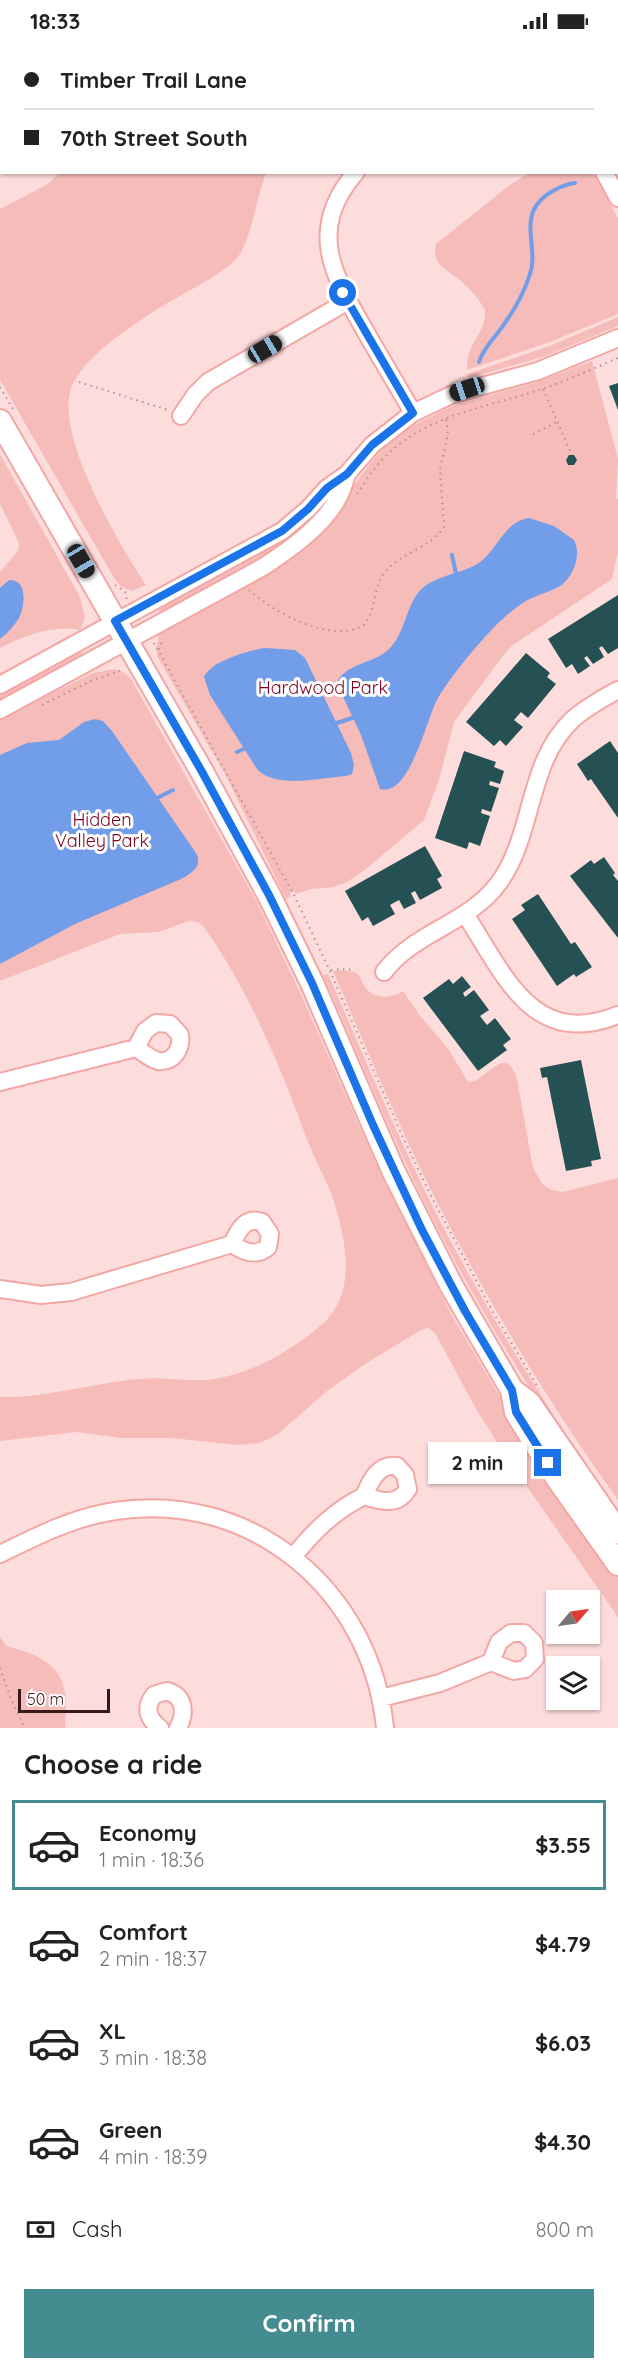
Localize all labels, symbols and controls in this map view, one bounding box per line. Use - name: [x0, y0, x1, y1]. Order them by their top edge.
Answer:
- text: 18:33: [30, 7, 80, 35]
- text: Timber Trail Lane: [60, 66, 247, 94]
- text: 70th Street South: [60, 124, 248, 152]
- route start: [329, 279, 356, 306]
- car: [245, 332, 285, 366]
- car: [447, 375, 487, 403]
- car: [64, 541, 98, 581]
- park label: Hardwood Park: [258, 676, 388, 699]
- park label: Hidden Valley Park: [55, 808, 149, 852]
- callout: 2 min: [428, 1442, 527, 1484]
- route end: [534, 1449, 561, 1476]
- text: 2 min: [451, 1450, 504, 1475]
- north arrow: [546, 1590, 600, 1644]
- map controls: [546, 1590, 600, 1710]
- button: layers: [546, 1656, 600, 1710]
- scale bar: [18, 1686, 110, 1714]
- text: 50 m: [27, 1689, 64, 1709]
- text: Choose a ride: [24, 1747, 202, 1781]
- icon: car: [27, 1818, 81, 1872]
- text: Economy: [99, 1819, 197, 1847]
- text: $3.55: [535, 1831, 591, 1859]
- text: 1 min · 18:36: [99, 1847, 204, 1872]
- icon: car: [27, 1917, 81, 1971]
- text: Comfort: [99, 1918, 188, 1946]
- text: $4.79: [535, 1930, 591, 1958]
- text: 2 min · 18:37: [99, 1946, 207, 1971]
- icon: car: [27, 2016, 81, 2070]
- text: XL: [99, 2017, 126, 2045]
- text: $6.03: [535, 2029, 591, 2057]
- text: 3 min · 18:38: [99, 2045, 207, 2070]
- icon: car: [27, 2115, 81, 2169]
- text: Green: [99, 2116, 162, 2144]
- text: $4.30: [534, 2128, 591, 2156]
- text: 4 min · 18:39: [99, 2144, 207, 2169]
- icon: cash: [24, 2213, 57, 2246]
- text: Cash: [72, 2215, 123, 2243]
- text: 800 m: [536, 2217, 594, 2242]
- button: Confirm: [24, 2289, 594, 2358]

